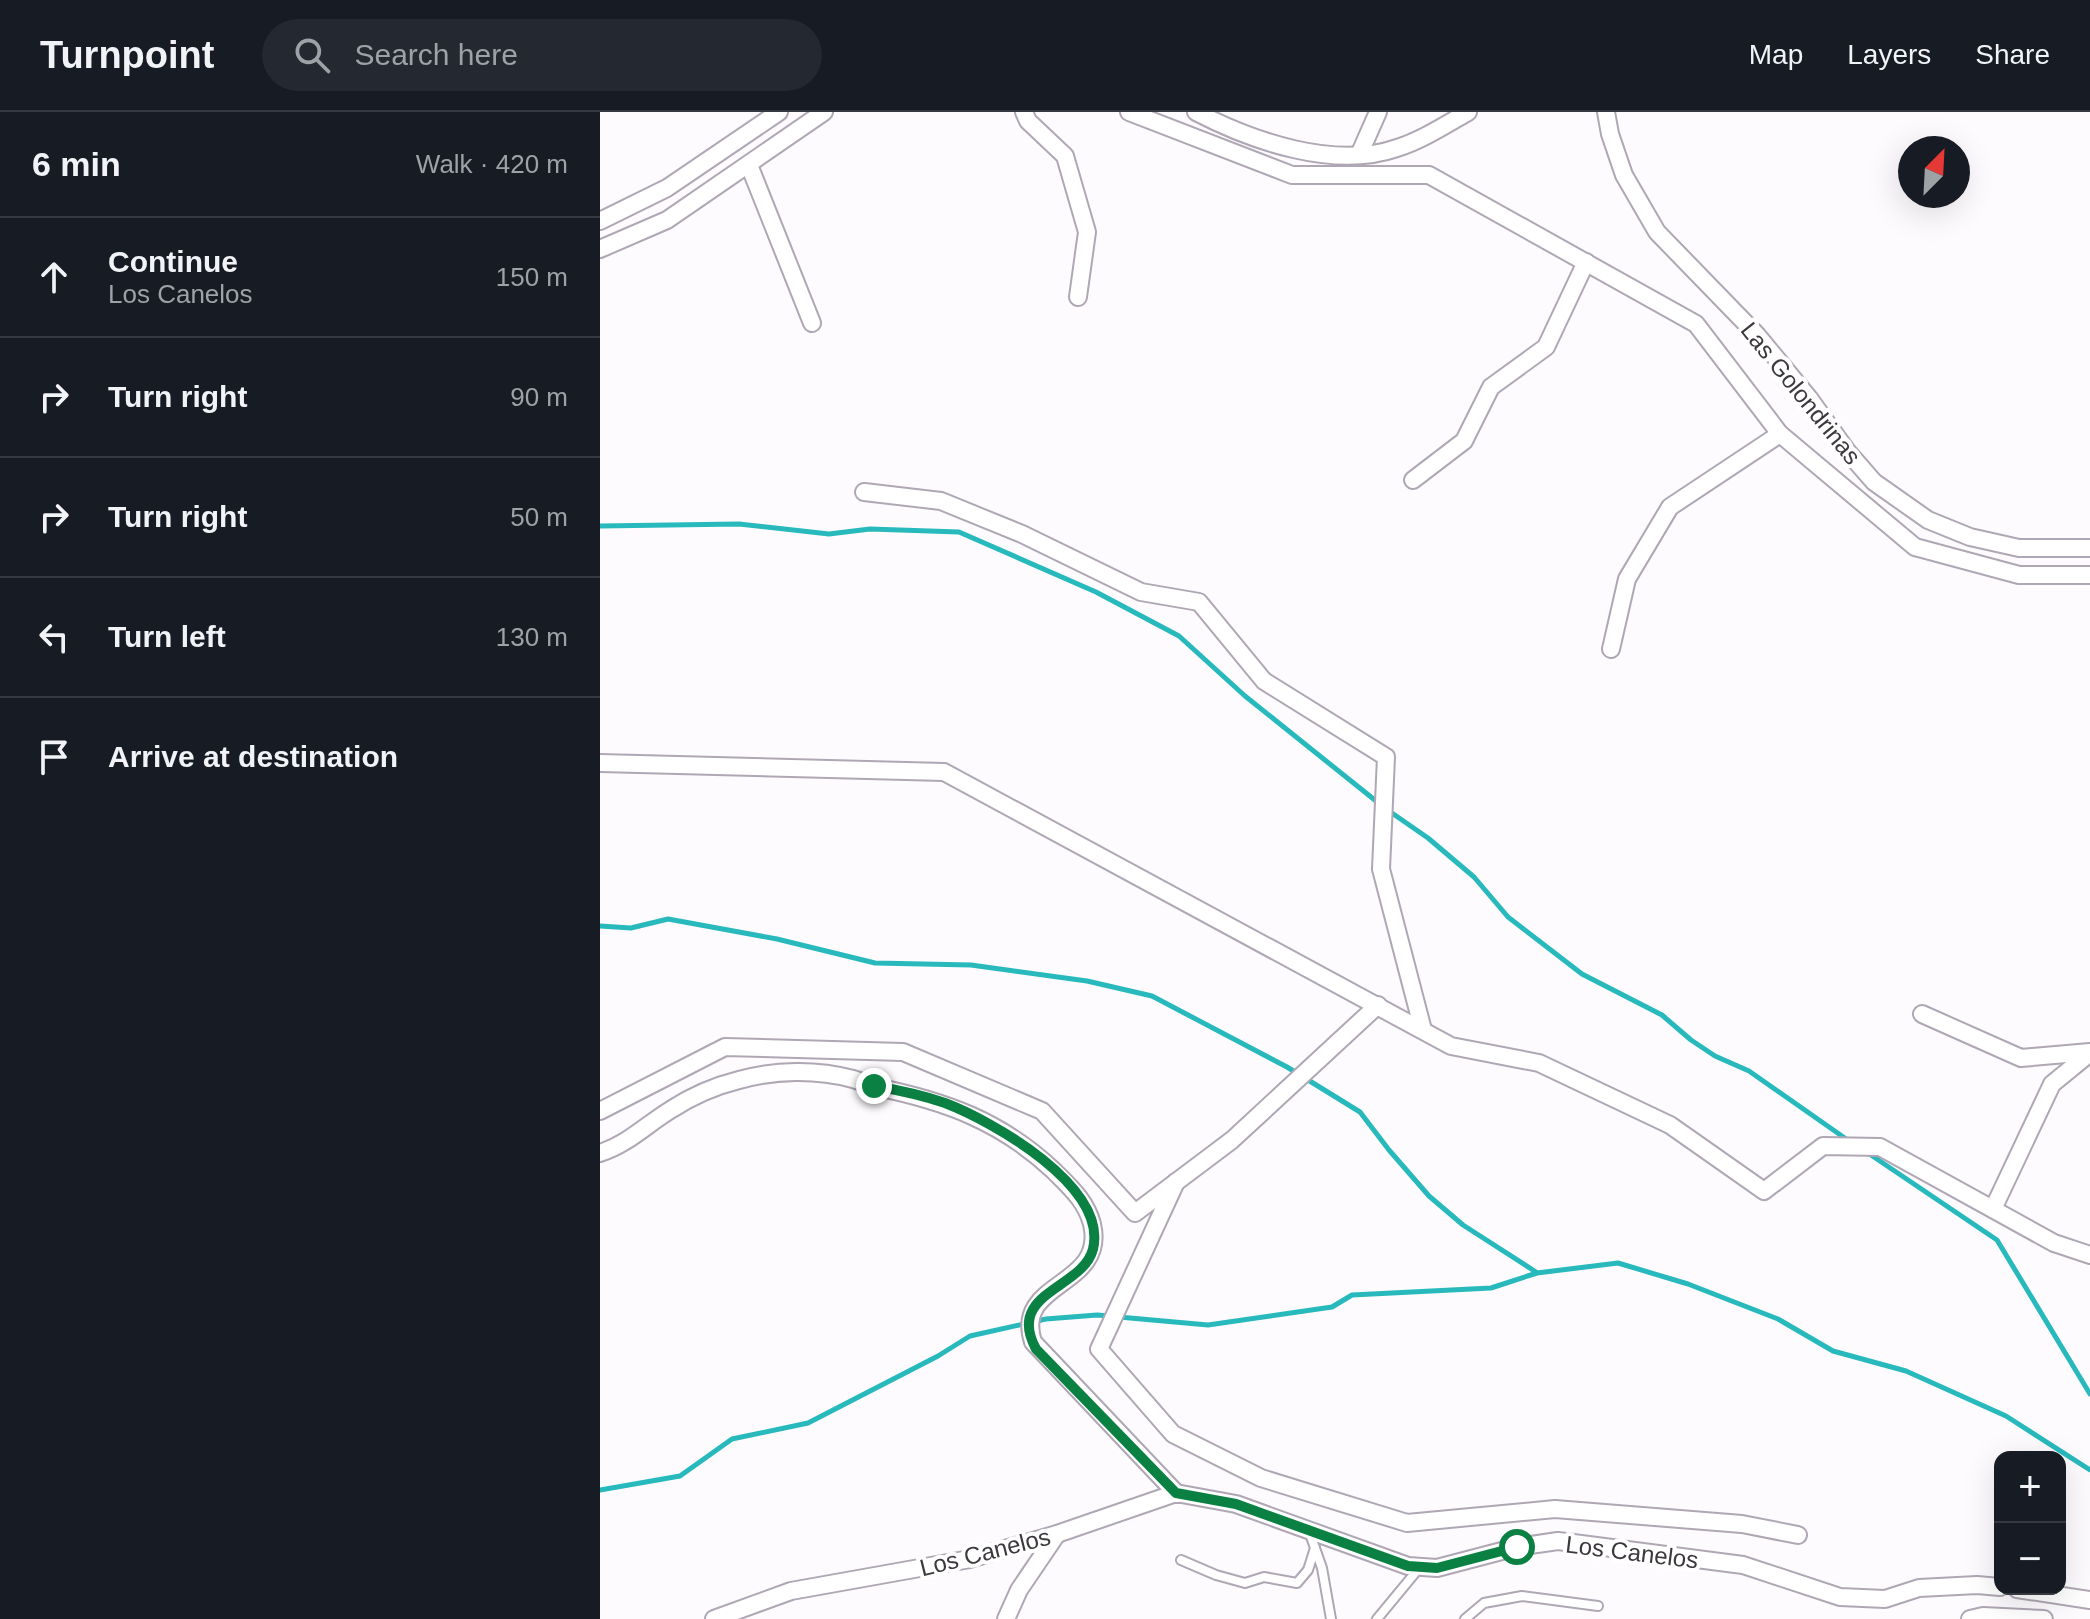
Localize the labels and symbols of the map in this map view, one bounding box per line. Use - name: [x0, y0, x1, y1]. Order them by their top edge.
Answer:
- north arrow: [1898, 136, 1970, 208]
- street label: Las Golondrinas: [1736, 317, 1866, 469]
- route end: [856, 1068, 892, 1104]
- street label: Los Canelos: [917, 1523, 1053, 1581]
- route start: [1499, 1529, 1535, 1565]
- street label: Los Canelos: [1564, 1530, 1700, 1574]

